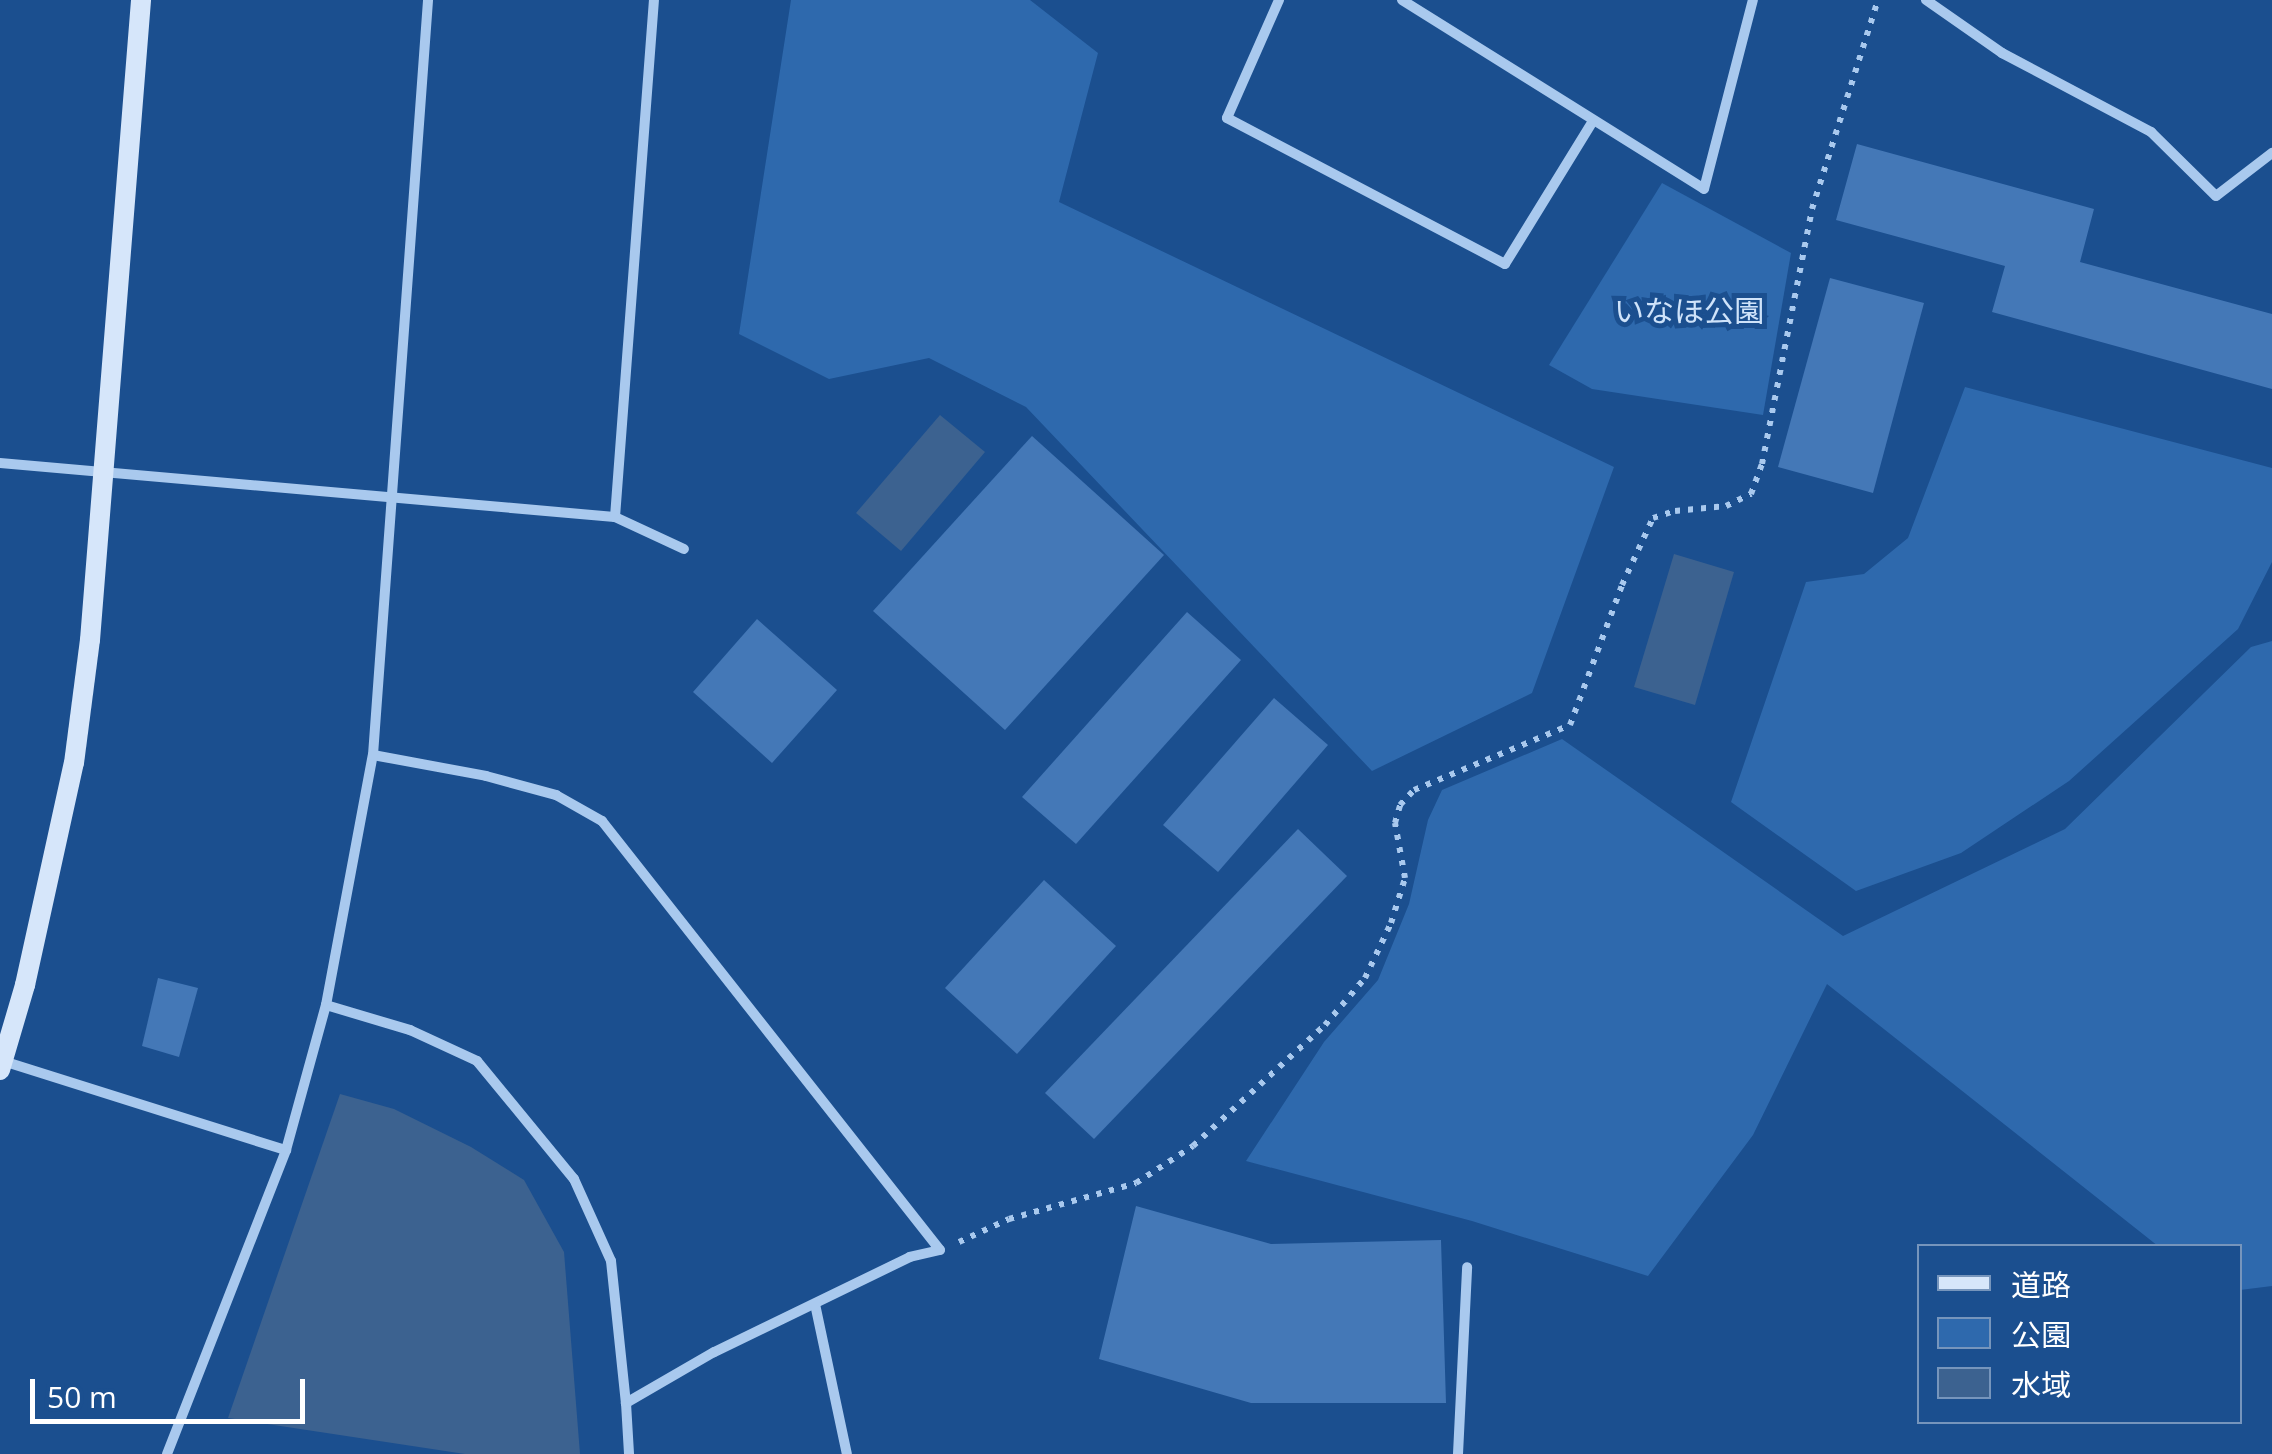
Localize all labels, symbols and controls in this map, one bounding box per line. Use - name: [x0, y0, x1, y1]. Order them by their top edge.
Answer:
- park label: いなほ公園: [1614, 293, 1764, 329]
- legend: [1917, 1244, 2242, 1424]
- text: 道路: [2011, 1264, 2071, 1305]
- text: 公園: [2011, 1314, 2071, 1355]
- scale bar: [35, 1359, 310, 1421]
- text: 水域: [2011, 1364, 2071, 1405]
- text: 50 m: [47, 1376, 117, 1417]

